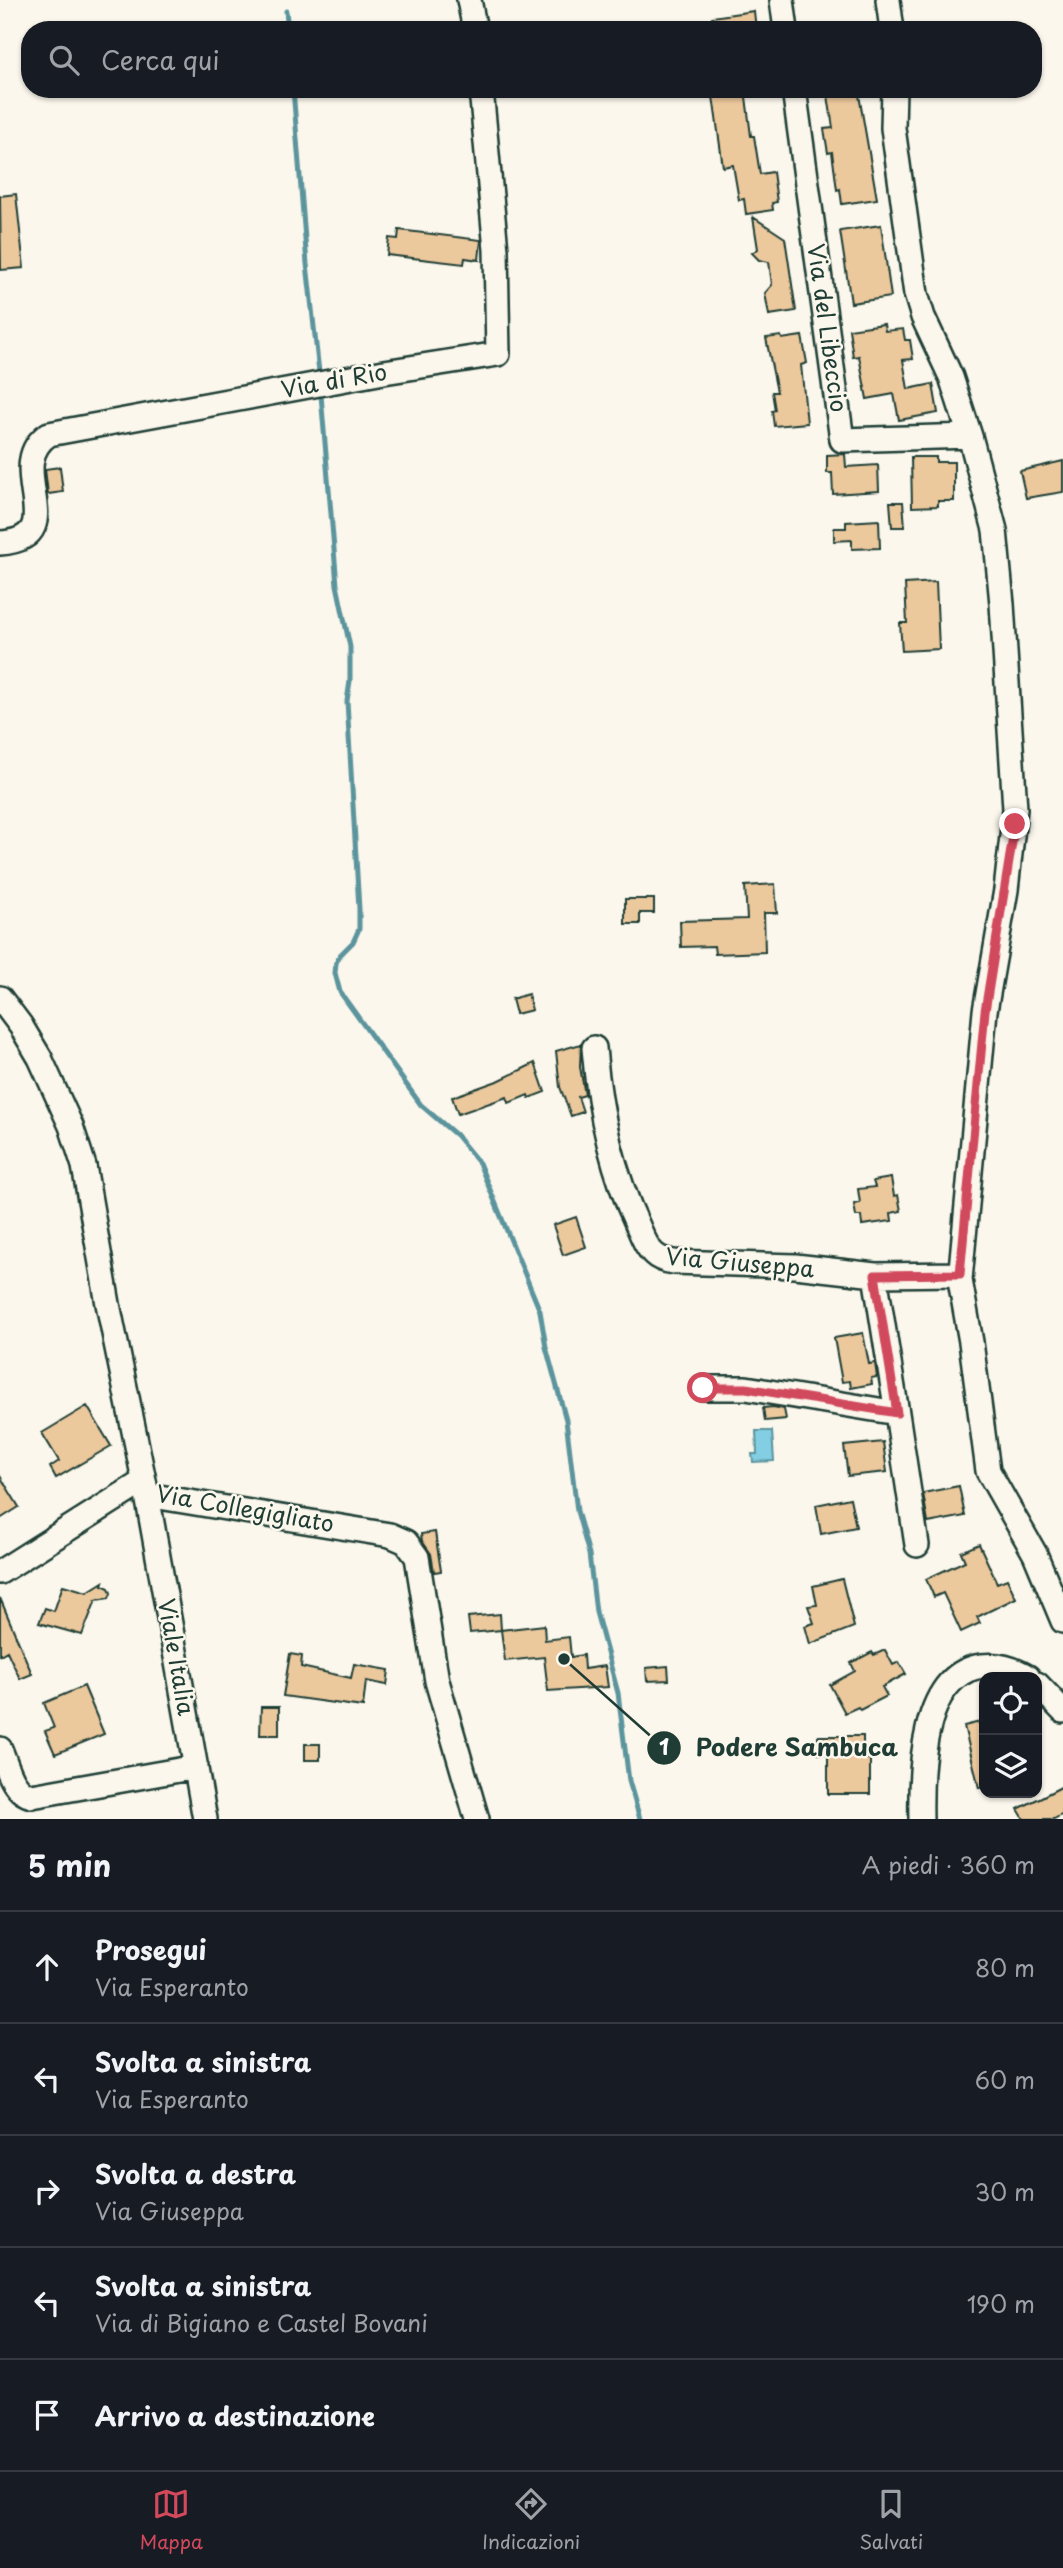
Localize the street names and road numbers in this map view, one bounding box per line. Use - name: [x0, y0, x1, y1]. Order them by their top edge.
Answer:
- street label: Via del Libeccio: [799, 241, 858, 414]
- street label: Via di Rio: [278, 353, 389, 406]
- street label: Via Giuseppa: [664, 1238, 816, 1285]
- street label: Via Collegigliato: [154, 1475, 337, 1540]
- street label: Viale Italia: [150, 1595, 205, 1718]

